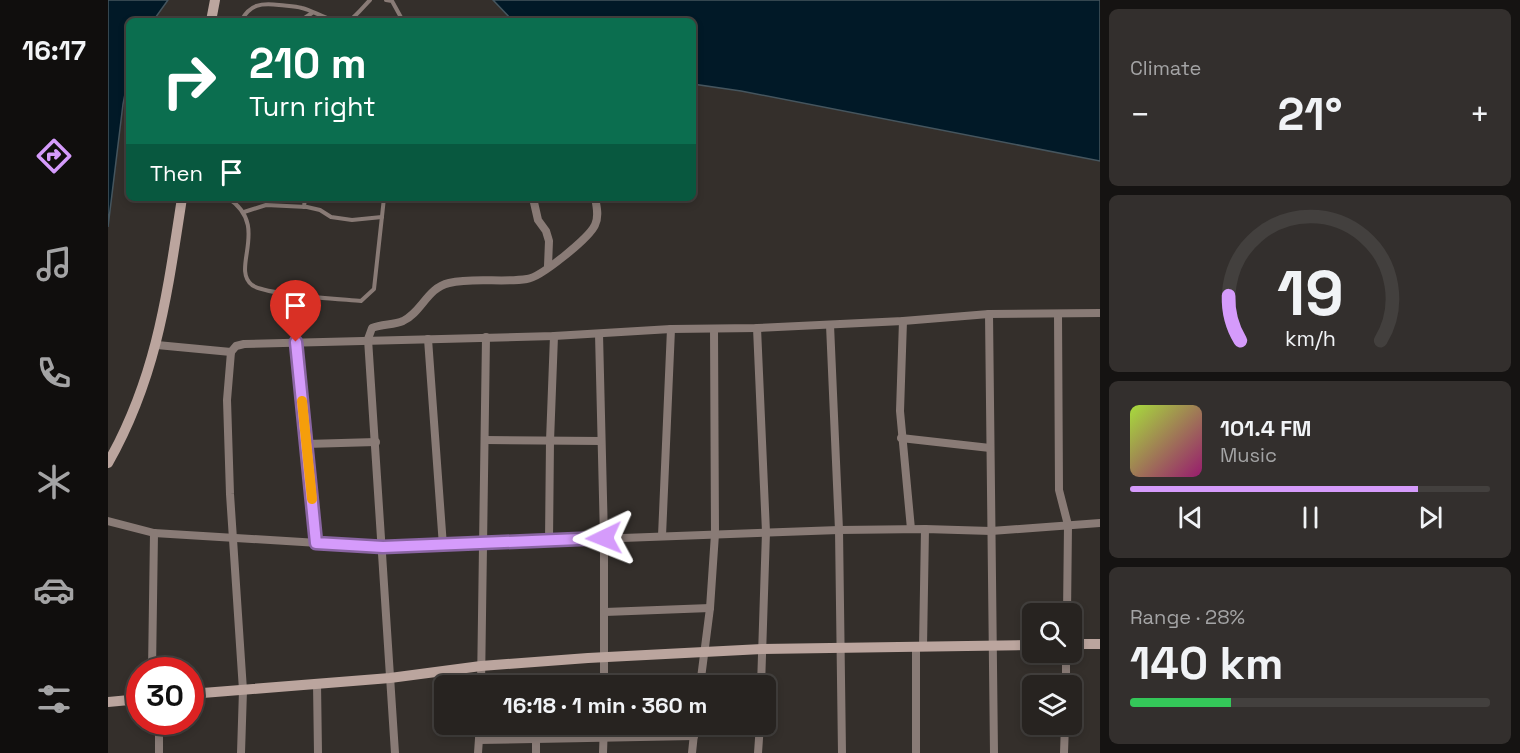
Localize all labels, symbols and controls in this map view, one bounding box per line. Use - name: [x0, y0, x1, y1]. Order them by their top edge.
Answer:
- text: 16:17: [22, 33, 86, 68]
- text: 210 m: [249, 37, 367, 90]
- icon: right: [150, 42, 228, 120]
- text: Climate: [1130, 55, 1201, 81]
- text: 21°: [1278, 86, 1342, 143]
- text: Turn right: [249, 89, 376, 124]
- text: −: [1130, 94, 1150, 136]
- text: +: [1470, 94, 1490, 136]
- icon: directions: [33, 135, 75, 177]
- icon: arrive: [215, 156, 248, 189]
- text: Then: [150, 159, 203, 187]
- icon: music: [33, 243, 75, 285]
- text: 19: [1277, 254, 1343, 333]
- pin: [270, 280, 321, 342]
- icon: arrive: [279, 289, 312, 322]
- text: km/h: [1284, 325, 1336, 352]
- icon: phone: [33, 352, 75, 394]
- text: 101.4 FM: [1220, 414, 1311, 442]
- text: Music: [1220, 442, 1277, 468]
- icon: climate: [33, 461, 75, 503]
- icon: previous: [1174, 501, 1207, 534]
- icon: pause: [1294, 501, 1327, 534]
- icon: next: [1414, 501, 1447, 534]
- position arrow: [572, 506, 636, 570]
- icon: car: [33, 569, 75, 611]
- map controls: [1022, 603, 1082, 735]
- button: search: [1022, 603, 1082, 663]
- text: Range · 28%: [1130, 604, 1245, 630]
- text: 140 km: [1130, 635, 1283, 692]
- speed limit sign: 30: [126, 657, 204, 735]
- button: layers: [1022, 675, 1082, 735]
- icon: filters: [33, 678, 75, 720]
- text: 16:18 · 1 min · 360 m: [503, 691, 707, 719]

